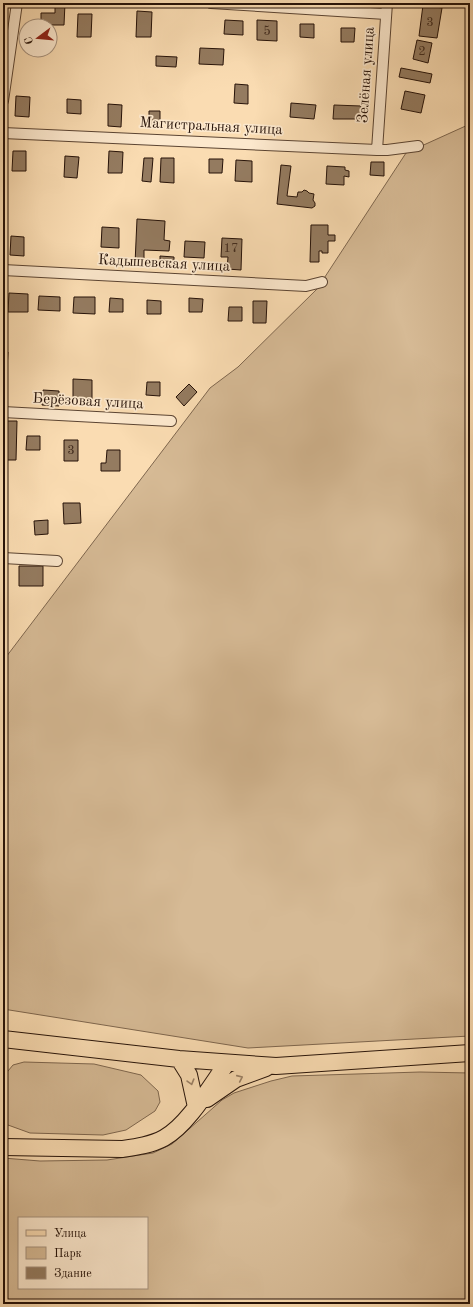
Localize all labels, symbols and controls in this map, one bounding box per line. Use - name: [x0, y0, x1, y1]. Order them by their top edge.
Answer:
- house number: 3: [426, 16, 434, 29]
- north arrow: [18, 18, 58, 58]
- house number: 5: [263, 25, 271, 38]
- street label: Зелёная улица: [356, 26, 378, 124]
- text: С: [24, 35, 36, 45]
- house number: 2: [418, 45, 426, 58]
- street label: Магистральная улица: [139, 116, 283, 138]
- house number: 17: [223, 242, 239, 255]
- street label: Кадышевская улица: [98, 253, 231, 275]
- street label: Берёзовая улица: [32, 392, 144, 412]
- house number: 3: [67, 444, 75, 457]
- one-way arrow: [236, 1074, 243, 1082]
- one-way arrow: [186, 1078, 195, 1085]
- legend: [18, 1217, 148, 1289]
- text: Улица: [54, 1228, 87, 1240]
- text: Парк: [54, 1248, 82, 1260]
- text: Здание: [54, 1268, 92, 1280]

